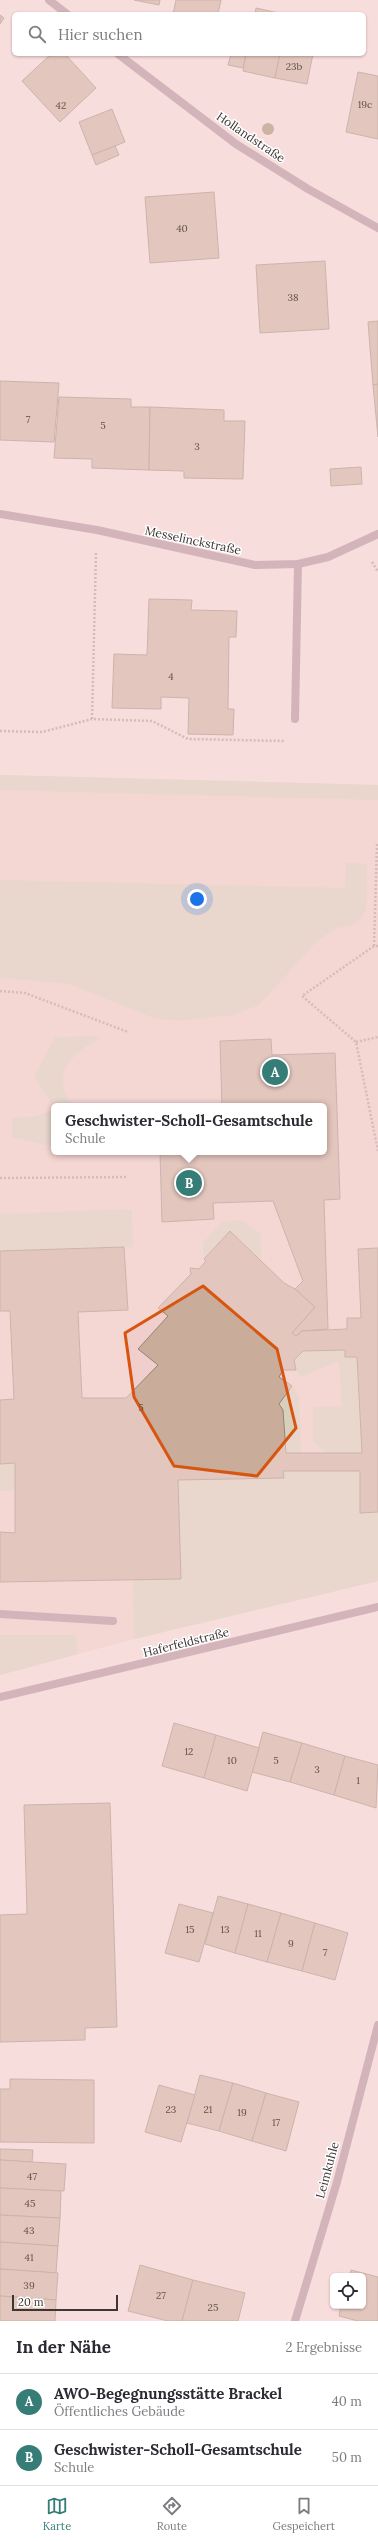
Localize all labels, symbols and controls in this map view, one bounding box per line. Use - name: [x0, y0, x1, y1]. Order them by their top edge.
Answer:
- search box: [12, 12, 366, 56]
- icon: search: [26, 23, 48, 45]
- text: Hier suchen: [58, 25, 142, 44]
- house number: 23b: [286, 60, 302, 73]
- house number: 19c: [358, 98, 372, 111]
- house number: 42: [56, 99, 66, 112]
- street label: Hollandstraße: [214, 109, 289, 166]
- house number: 40: [176, 222, 188, 235]
- house number: 38: [287, 291, 299, 304]
- house number: 7: [26, 413, 31, 426]
- house number: 5: [100, 419, 106, 432]
- house number: 3: [194, 440, 200, 453]
- street label: Messelinckstraße: [144, 522, 243, 558]
- house number: 4: [168, 670, 174, 683]
- your location: [187, 889, 207, 909]
- pin: A: [262, 1057, 288, 1087]
- popup: [51, 1103, 327, 1155]
- text: Geschwister-Scholl-Gesamtschule: [65, 1111, 313, 1130]
- text: Schule: [65, 1130, 106, 1147]
- pin: B: [176, 1168, 202, 1198]
- house number: 5: [138, 1401, 144, 1414]
- street label: Haferfeldstraße: [141, 1624, 231, 1660]
- house number: 12: [184, 1745, 194, 1758]
- house number: 10: [227, 1754, 237, 1767]
- house number: 5: [273, 1754, 279, 1767]
- house number: 3: [314, 1763, 320, 1776]
- house number: 1: [356, 1774, 360, 1787]
- house number: 15: [185, 1923, 195, 1936]
- house number: 13: [220, 1923, 230, 1936]
- house number: 11: [254, 1927, 262, 1940]
- house number: 9: [288, 1937, 294, 1950]
- house number: 7: [323, 1946, 328, 1959]
- house number: 23: [166, 2103, 177, 2116]
- house number: 21: [203, 2103, 213, 2116]
- house number: 19: [237, 2106, 247, 2119]
- house number: 17: [272, 2116, 281, 2129]
- street label: Leimkuhle: [312, 2140, 342, 2200]
- house number: 47: [27, 2170, 37, 2183]
- house number: 45: [25, 2197, 35, 2210]
- house number: 43: [24, 2224, 35, 2237]
- house number: 41: [24, 2251, 34, 2264]
- map controls: [330, 2273, 366, 2309]
- button: locate: [330, 2273, 366, 2309]
- house number: 39: [23, 2279, 35, 2292]
- house number: 27: [156, 2289, 166, 2302]
- scale bar: [12, 2293, 118, 2312]
- text: 20 m: [18, 2295, 43, 2309]
- house number: 25: [208, 2301, 218, 2314]
- text: In der Nähe: [16, 2336, 111, 2358]
- text: 2 Ergebnisse: [286, 2339, 362, 2356]
- text: AWO-Begegnungsstätte Brackel: [54, 2384, 282, 2403]
- text: A: [25, 2393, 33, 2410]
- text: 40 m: [332, 2393, 362, 2410]
- text: Öffentliches Gebäude: [54, 2403, 185, 2420]
- text: Geschwister-Scholl-Gesamtschule: [54, 2440, 302, 2459]
- text: B: [25, 2449, 33, 2466]
- text: 50 m: [332, 2449, 362, 2466]
- text: Schule: [54, 2459, 94, 2476]
- tab: Karte: [43, 2495, 71, 2533]
- tab: Route: [157, 2495, 187, 2533]
- tab: Gespeichert: [273, 2495, 335, 2533]

